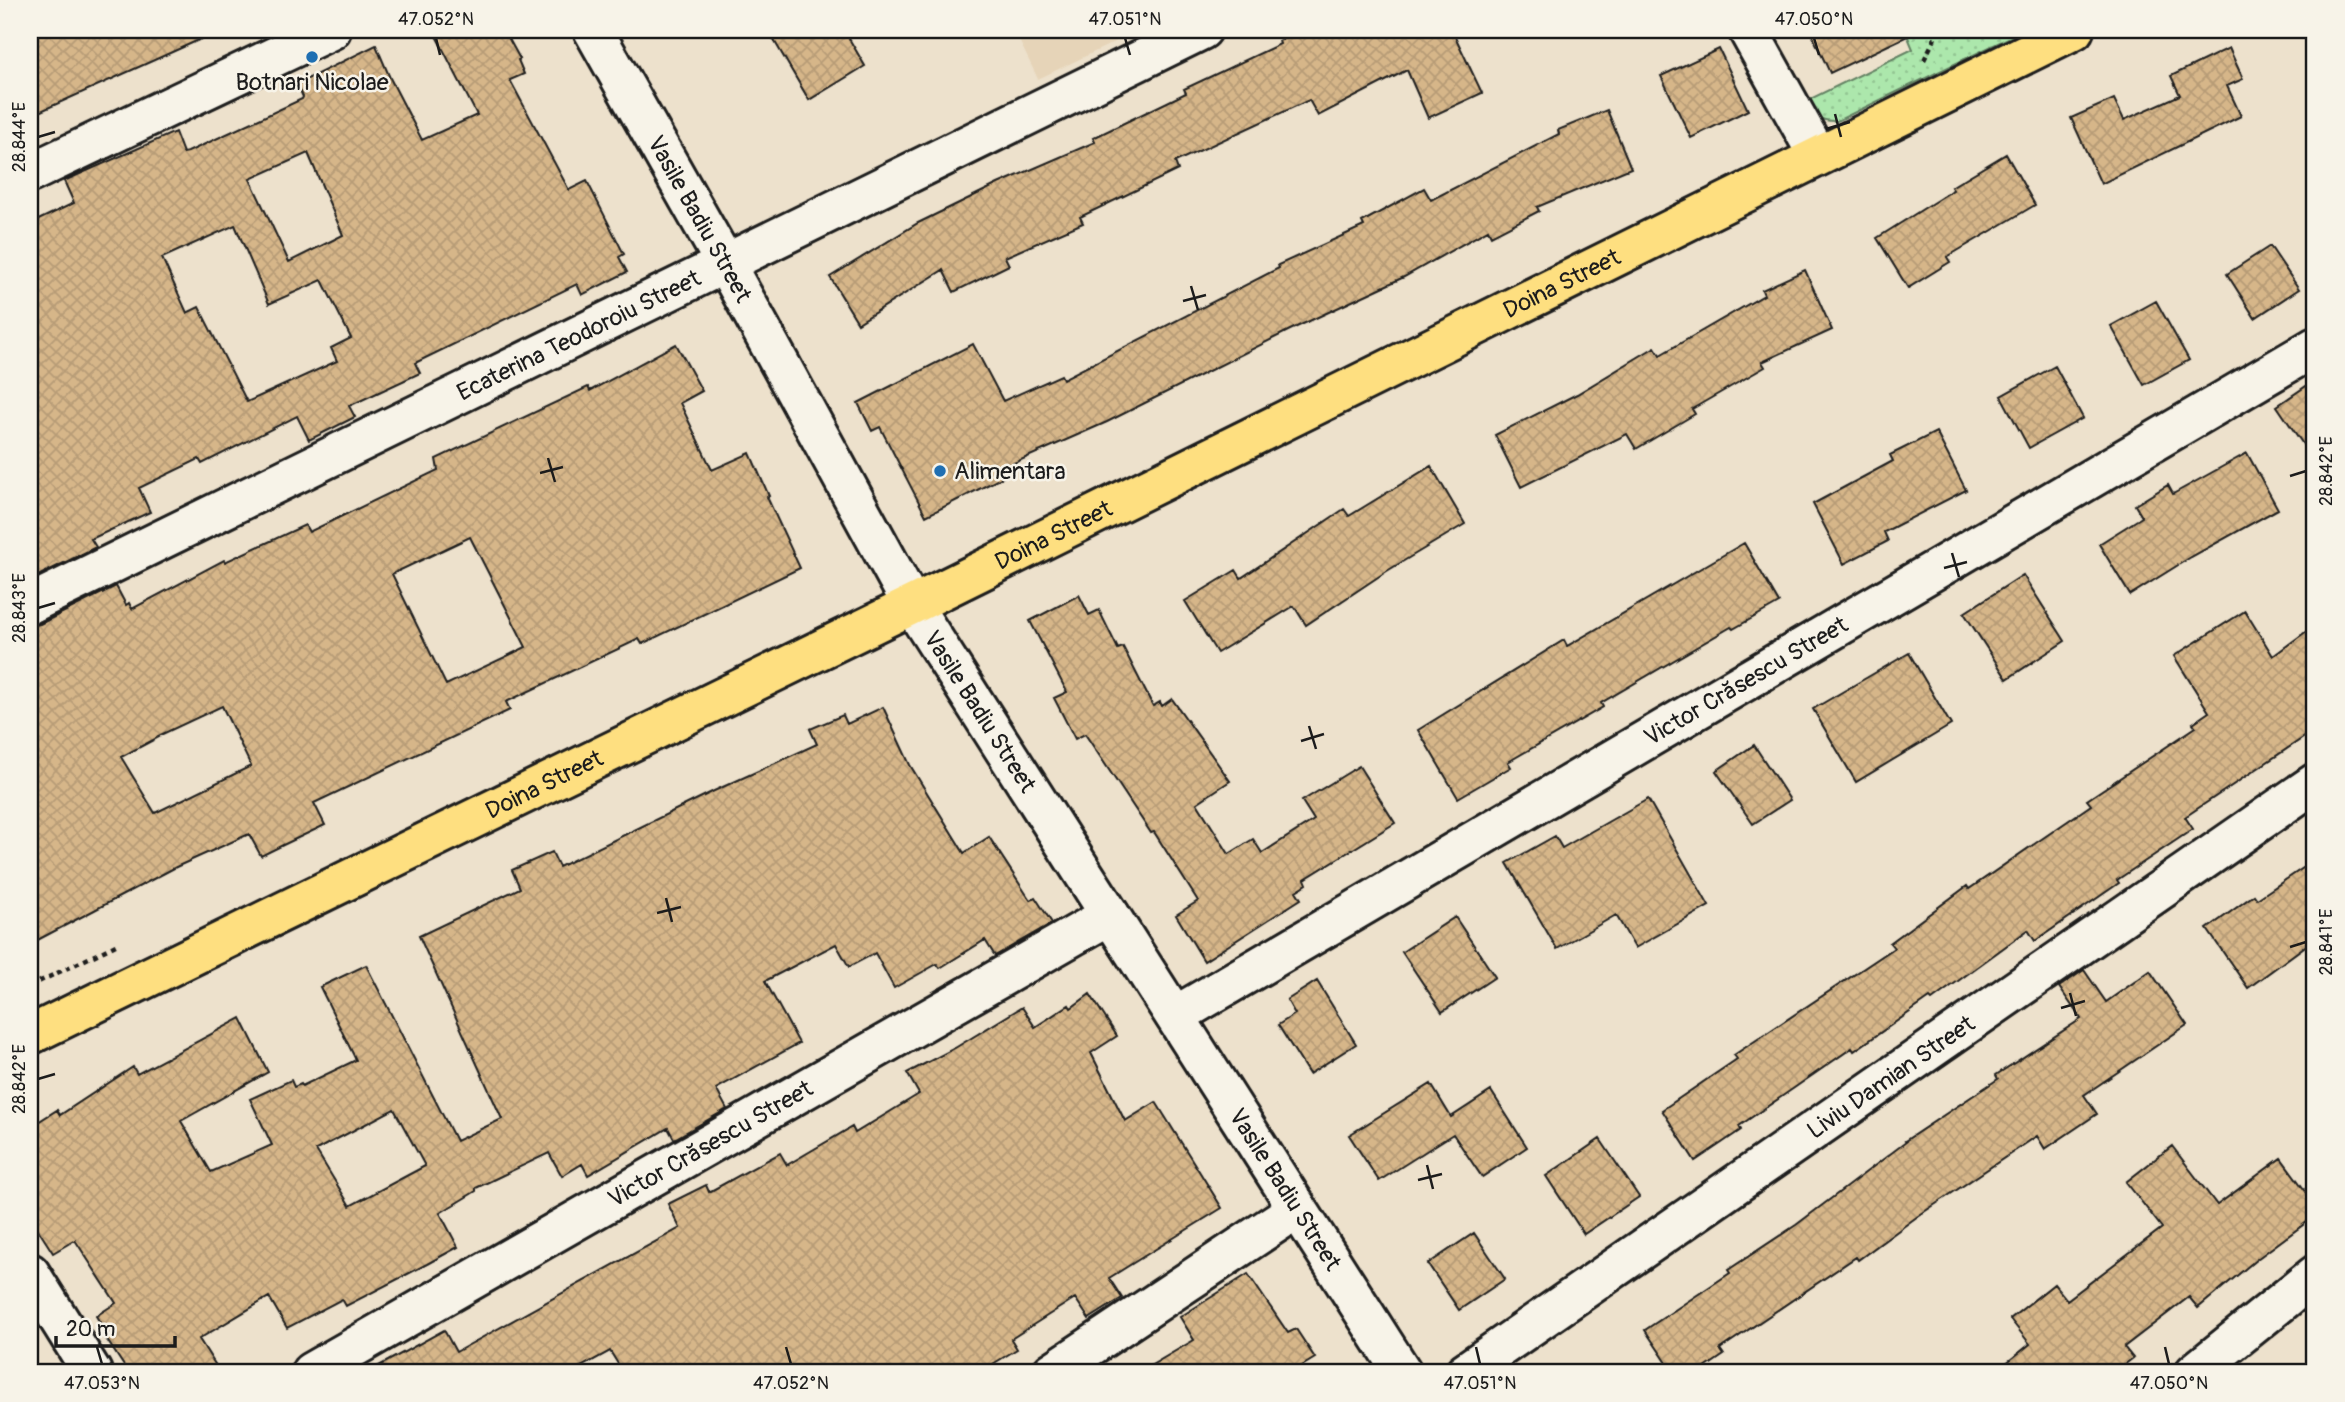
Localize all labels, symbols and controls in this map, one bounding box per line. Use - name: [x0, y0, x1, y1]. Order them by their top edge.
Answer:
- text: 47.052°N: [398, 8, 474, 31]
- text: 47.051°N: [1088, 8, 1162, 31]
- text: 47.050°N: [1775, 8, 1853, 31]
- marker: Botnari Nicolae: [304, 49, 320, 65]
- place label: Botnari Nicolae: [235, 68, 389, 97]
- text: 28.844°E: [8, 102, 31, 172]
- street label: Vasile Badiu Street: [641, 131, 758, 308]
- street label: Doina Street: [1498, 243, 1625, 325]
- street label: Ecaterina Teodoroiu Street: [452, 264, 706, 408]
- text: 28.842°E: [2315, 436, 2338, 506]
- place label: Alimentara: [954, 457, 1066, 486]
- marker: Alimentara: [932, 463, 948, 479]
- street label: Doina Street: [990, 494, 1117, 577]
- text: 28.843°E: [8, 573, 31, 643]
- street label: Victor Crăsescu Street: [1639, 610, 1853, 752]
- street label: Vasile Badiu Street: [917, 625, 1042, 799]
- street label: Doina Street: [481, 744, 608, 826]
- text: 28.841°E: [2315, 909, 2338, 975]
- street label: Liviu Damian Street: [1802, 1009, 1981, 1145]
- text: 28.842°E: [8, 1044, 31, 1114]
- street label: Victor Crăsescu Street: [603, 1074, 818, 1214]
- street label: Vasile Badiu Street: [1222, 1103, 1348, 1276]
- scale bar: [56, 1304, 175, 1348]
- text: 20 m: [66, 1316, 115, 1343]
- text: 47.053°N: [64, 1372, 140, 1395]
- text: 47.052°N: [753, 1372, 829, 1395]
- text: 47.051°N: [1443, 1372, 1517, 1395]
- text: 47.050°N: [2130, 1372, 2208, 1395]

